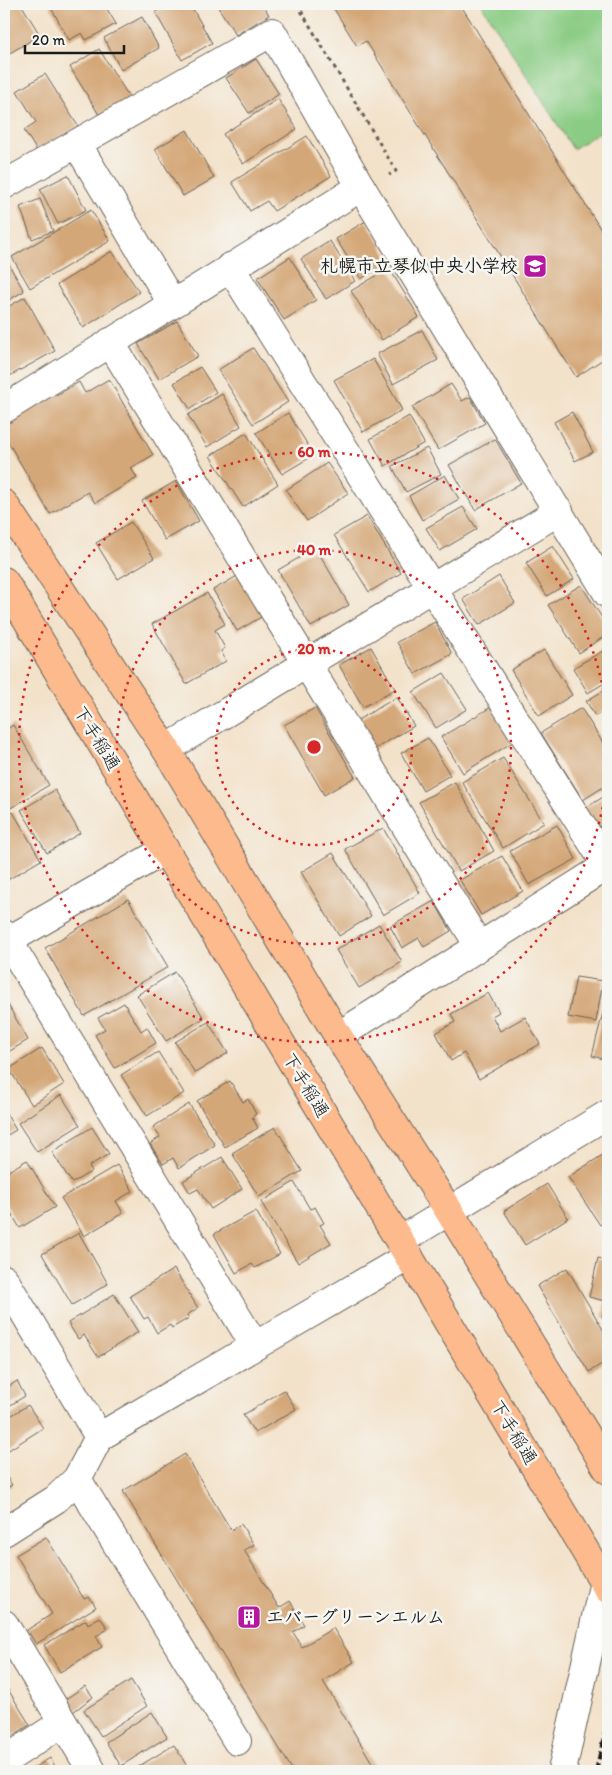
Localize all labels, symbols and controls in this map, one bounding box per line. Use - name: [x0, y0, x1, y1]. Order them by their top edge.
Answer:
- scale bar: [25, 22, 124, 54]
- text: 20 m: [32, 31, 66, 49]
- school or university icon: 札幌市立琴似中央小学校: [522, 253, 548, 279]
- place label: 札幌市立琴似中央小学校: [320, 255, 518, 277]
- text: 60 m: [297, 443, 331, 461]
- text: 40 m: [297, 541, 332, 559]
- text: 20 m: [297, 640, 331, 658]
- street label: 下手稲通: [69, 701, 125, 775]
- centre of rings: [305, 738, 323, 756]
- street label: 下手稲通: [278, 1048, 334, 1122]
- street label: 下手稲通: [486, 1395, 542, 1469]
- building icon: エバーグリーンエルム: [236, 1604, 262, 1630]
- place label: エバーグリーンエルム: [266, 1606, 445, 1628]

